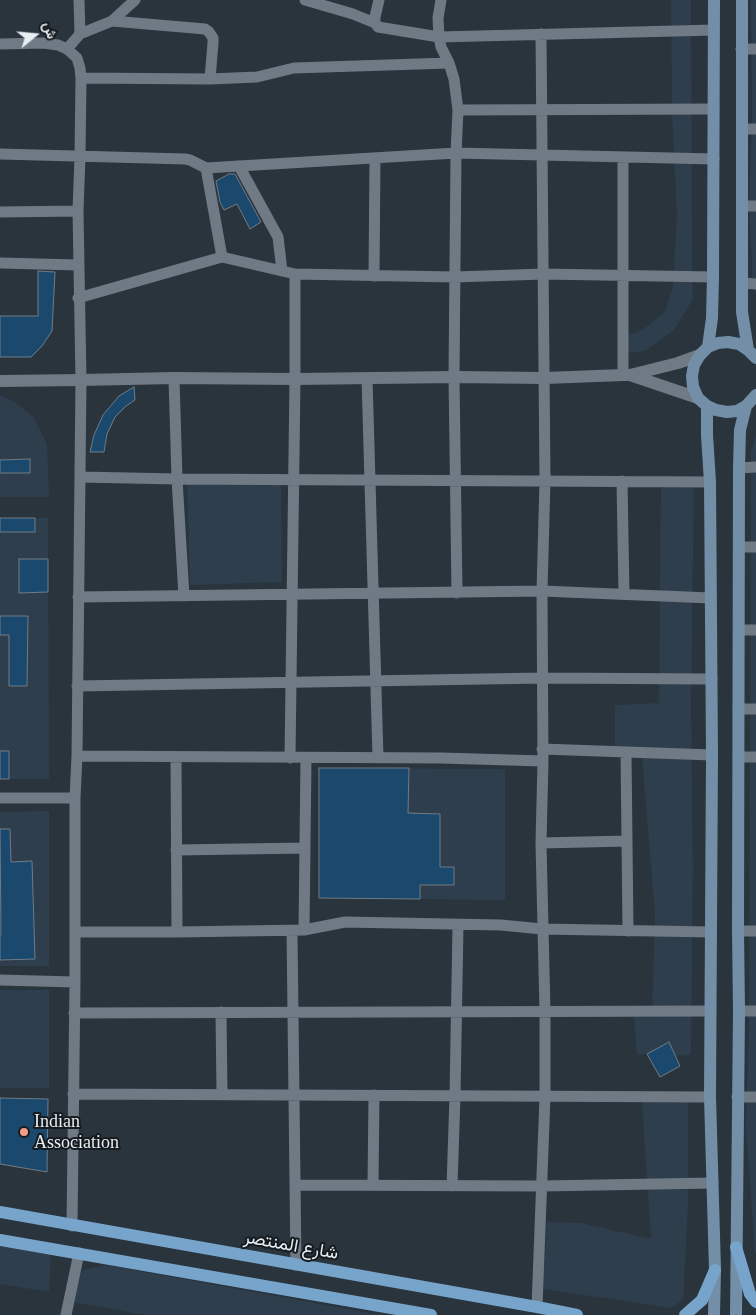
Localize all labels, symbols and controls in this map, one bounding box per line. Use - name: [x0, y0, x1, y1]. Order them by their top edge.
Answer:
- north arrow: [10, 10, 60, 60]
- text: ش: [40, 20, 59, 41]
- place label: Indian Association: [34, 1111, 119, 1154]
- marker: Indian Association: [18, 1126, 30, 1138]
- street label: شارع المنتصر: [242, 1227, 340, 1265]

